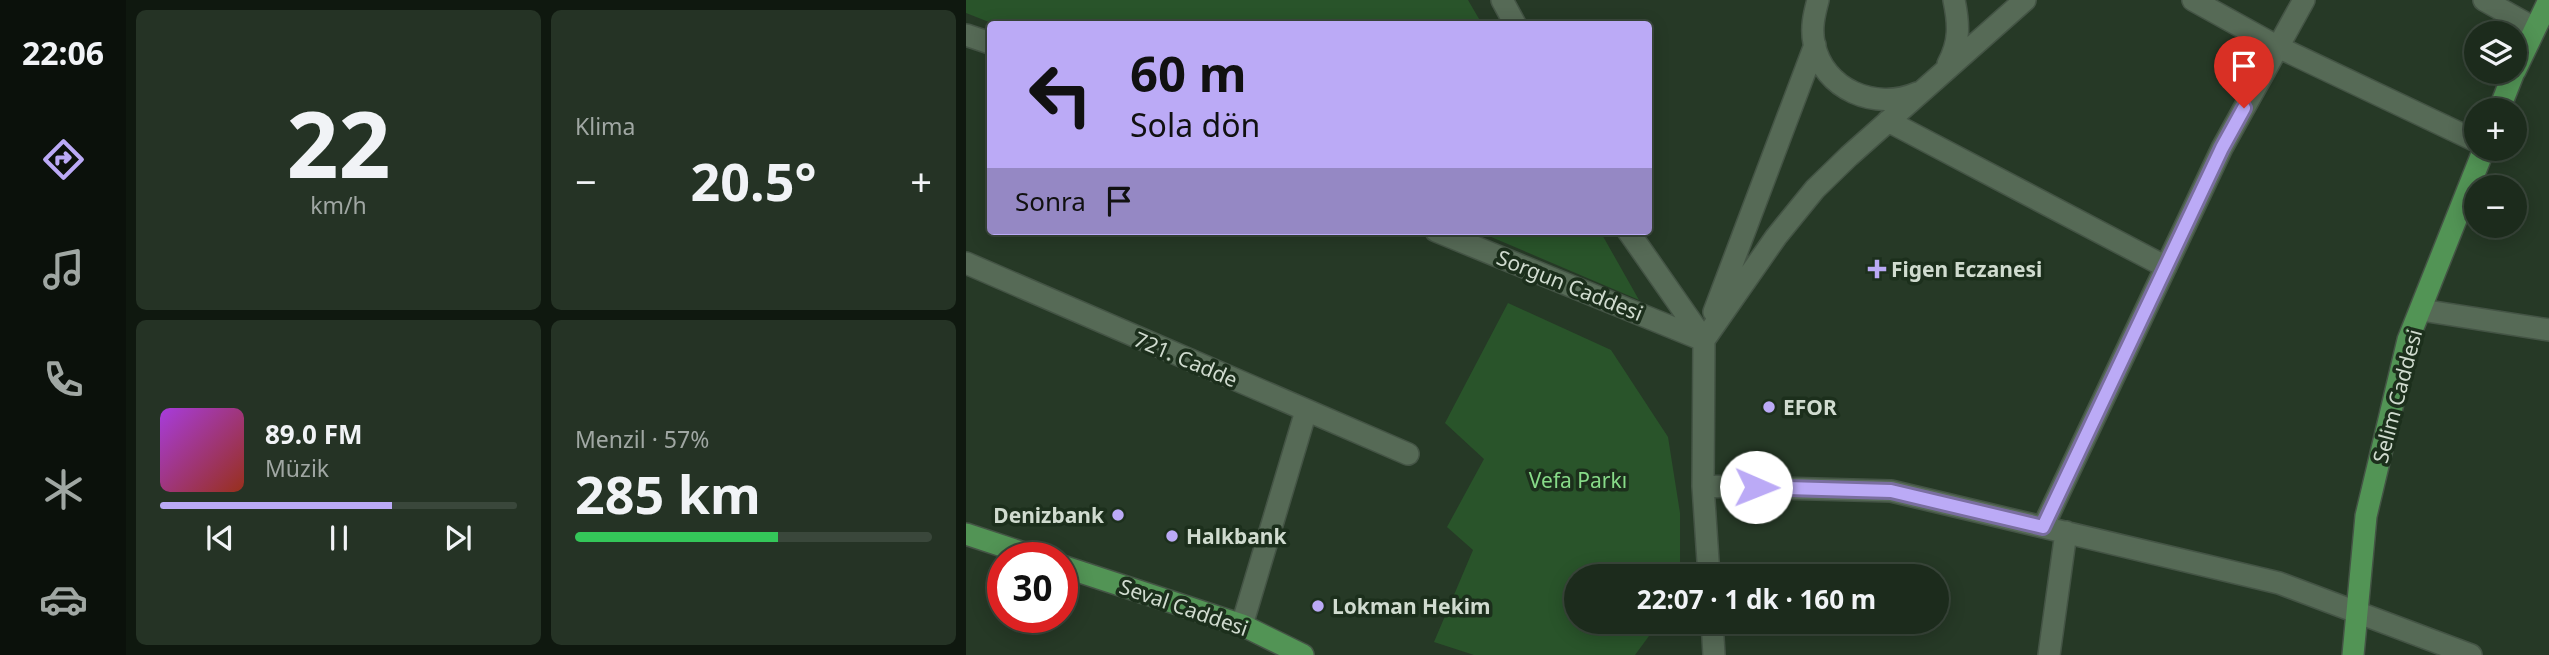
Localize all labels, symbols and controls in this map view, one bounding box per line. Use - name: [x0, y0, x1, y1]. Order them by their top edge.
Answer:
- map controls: [2464, 21, 2527, 238]
- button: layers: [2464, 21, 2527, 84]
- text: 22:06: [22, 31, 104, 74]
- pin: [2214, 36, 2274, 108]
- text: 60 m: [1130, 40, 1247, 106]
- icon: arrive: [2225, 47, 2263, 85]
- icon: left: [1015, 49, 1106, 140]
- text: 22: [286, 81, 391, 205]
- button: +: [2464, 98, 2527, 161]
- text: Sola dön: [1130, 103, 1260, 146]
- text: Klima: [575, 110, 636, 142]
- icon: directions: [39, 135, 88, 184]
- text: 20.5°: [691, 145, 816, 216]
- text: −: [575, 155, 597, 207]
- text: +: [910, 155, 932, 207]
- button: −: [2464, 175, 2527, 238]
- icon: arrive: [1100, 182, 1138, 220]
- text: Sonra: [1015, 183, 1086, 219]
- text: km/h: [310, 189, 367, 221]
- street label: Sorgun Caddesi: [1493, 243, 1647, 327]
- icon: music: [39, 245, 88, 294]
- place label: Figen Eczanesi: [1891, 255, 2042, 283]
- marker: Figen Eczanesi: [1869, 261, 1885, 277]
- street label: 721. Cadde: [1130, 325, 1242, 393]
- street label: Selim Caddesi: [2366, 326, 2428, 466]
- icon: phone: [39, 355, 88, 404]
- place label: EFOR: [1783, 393, 1837, 421]
- marker: EFOR: [1761, 399, 1777, 415]
- text: 89.0 FM: [265, 416, 362, 452]
- text: Menzil · 57%: [575, 423, 709, 455]
- position arrow: [1719, 450, 1793, 524]
- text: Müzik: [265, 452, 329, 484]
- text: 285 km: [575, 458, 761, 529]
- icon: climate: [39, 465, 88, 514]
- park label: Vefa Parkı: [1529, 466, 1627, 494]
- place label: Denizbank: [993, 501, 1105, 529]
- marker: Denizbank: [1110, 507, 1126, 523]
- icon: previous: [201, 519, 239, 557]
- icon: pause: [320, 519, 358, 557]
- icon: next: [439, 519, 477, 557]
- place label: Halkbank: [1186, 522, 1287, 550]
- marker: Halkbank: [1164, 528, 1180, 544]
- speed limit sign: 30: [987, 542, 1078, 633]
- street label: Seval Caddesi: [1116, 572, 1252, 642]
- icon: car: [39, 575, 88, 624]
- text: 22:07 · 1 dk · 160 m: [1637, 581, 1876, 617]
- place label: Lokman Hekim: [1332, 592, 1490, 620]
- marker: Lokman Hekim: [1310, 598, 1326, 614]

